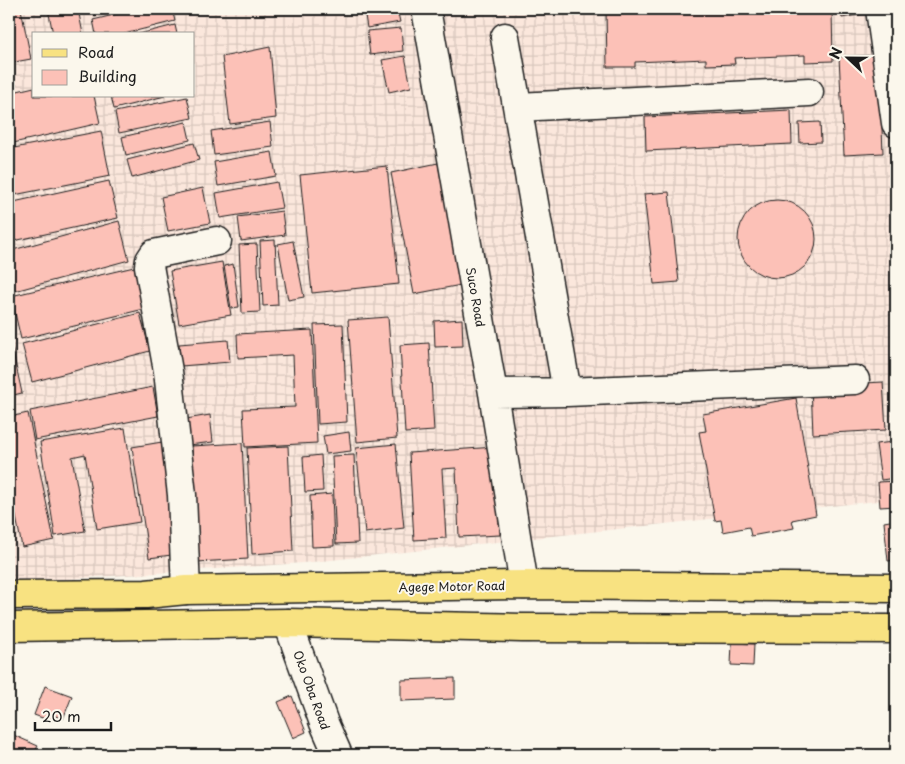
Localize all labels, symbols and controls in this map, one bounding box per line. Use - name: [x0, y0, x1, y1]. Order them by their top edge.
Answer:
- legend: [32, 32, 195, 98]
- north arrow: [822, 32, 872, 82]
- text: Road: [78, 40, 114, 63]
- text: N: [824, 44, 847, 62]
- text: Building: [78, 64, 137, 87]
- street label: Suco Road: [462, 266, 490, 328]
- street label: Agege Motor Road: [399, 576, 505, 596]
- street label: Oko Oba Road: [289, 648, 335, 732]
- scale bar: [35, 699, 111, 731]
- text: 20 m: [42, 704, 81, 727]

